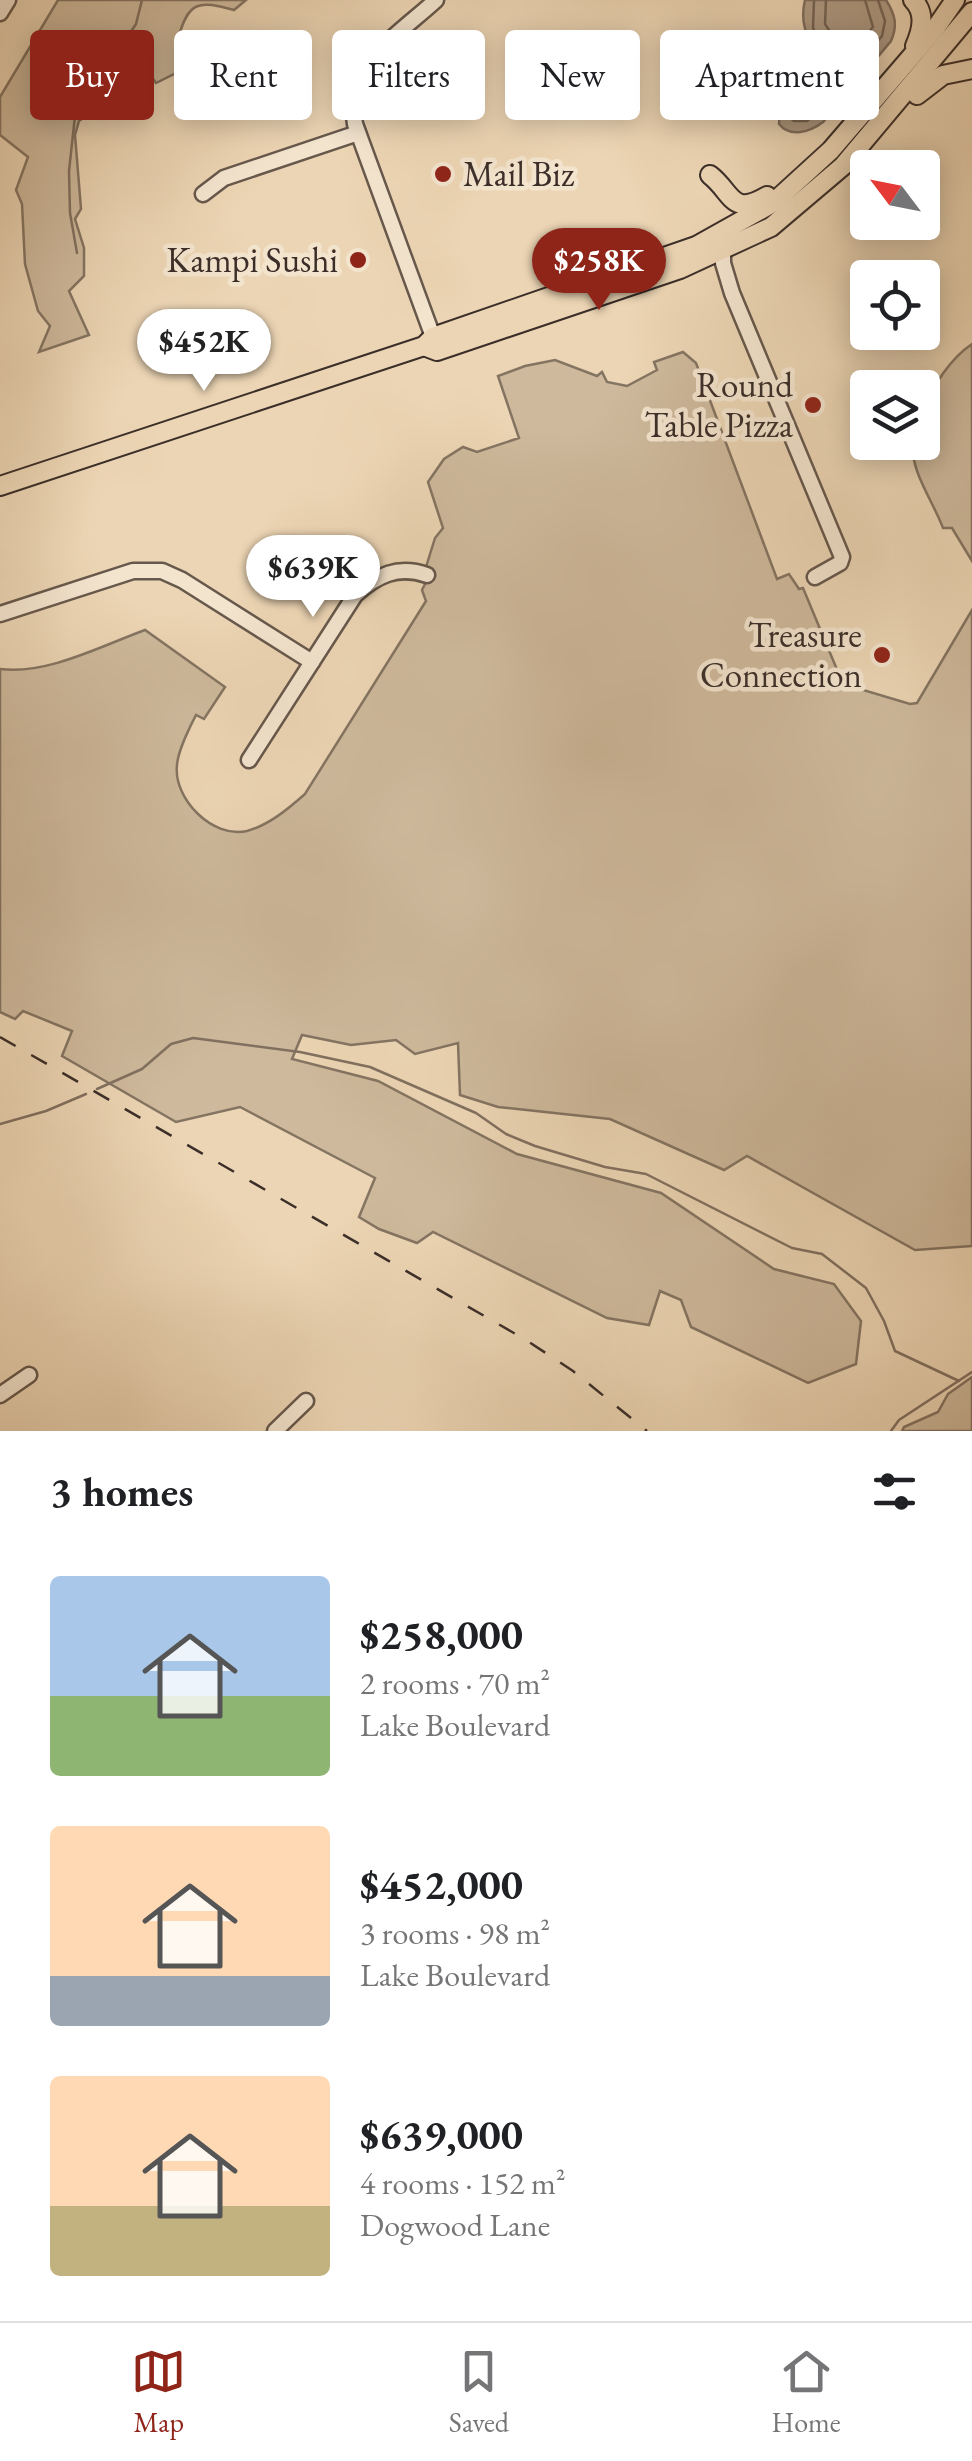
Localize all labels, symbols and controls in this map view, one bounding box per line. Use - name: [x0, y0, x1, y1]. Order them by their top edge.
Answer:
- chip: Buy: [30, 30, 154, 120]
- chip: Rent: [174, 30, 312, 120]
- chip: Filters: [332, 30, 485, 120]
- chip: New: [505, 30, 640, 120]
- chip: Apartment: [660, 30, 879, 120]
- north arrow: [850, 150, 940, 240]
- map controls: [850, 150, 940, 460]
- place label: Mail Biz: [463, 151, 575, 196]
- marker: Mail Biz: [432, 163, 454, 185]
- pin: $258K: [529, 228, 669, 313]
- place label: Kampi Sushi: [167, 237, 338, 282]
- text: $258K: [554, 239, 644, 281]
- marker: Kampi Sushi: [347, 249, 369, 271]
- button: locate: [850, 260, 940, 350]
- pin: $452K: [134, 309, 274, 394]
- text: $452K: [159, 320, 249, 362]
- place label: Round Table Pizza: [644, 362, 793, 447]
- button: layers: [850, 370, 940, 460]
- marker: Round Table Pizza: [802, 394, 824, 416]
- pin: $639K: [243, 535, 383, 620]
- text: $639K: [268, 546, 358, 588]
- place label: Treasure Connection: [700, 612, 862, 697]
- marker: Treasure Connection: [871, 644, 893, 666]
- text: 3 homes: [50, 1464, 193, 1519]
- icon: filters: [867, 1464, 922, 1519]
- text: $258,000: [360, 1607, 523, 1662]
- icon: home: [130, 1616, 250, 1736]
- text: 2 rooms · 70 m²: [360, 1662, 550, 1704]
- text: Lake Boulevard: [360, 1704, 550, 1746]
- text: $452,000: [360, 1857, 523, 1912]
- icon: home: [130, 1866, 250, 1986]
- text: 3 rooms · 98 m²: [360, 1912, 550, 1954]
- text: Lake Boulevard: [360, 1954, 550, 1996]
- text: $639,000: [360, 2107, 523, 2162]
- icon: home: [130, 2116, 250, 2236]
- text: 4 rooms · 152 m²: [360, 2162, 566, 2204]
- text: Dogwood Lane: [360, 2204, 550, 2246]
- tab: Map: [131, 2344, 186, 2440]
- tab: Saved: [449, 2344, 509, 2440]
- tab: Home: [771, 2344, 841, 2440]

